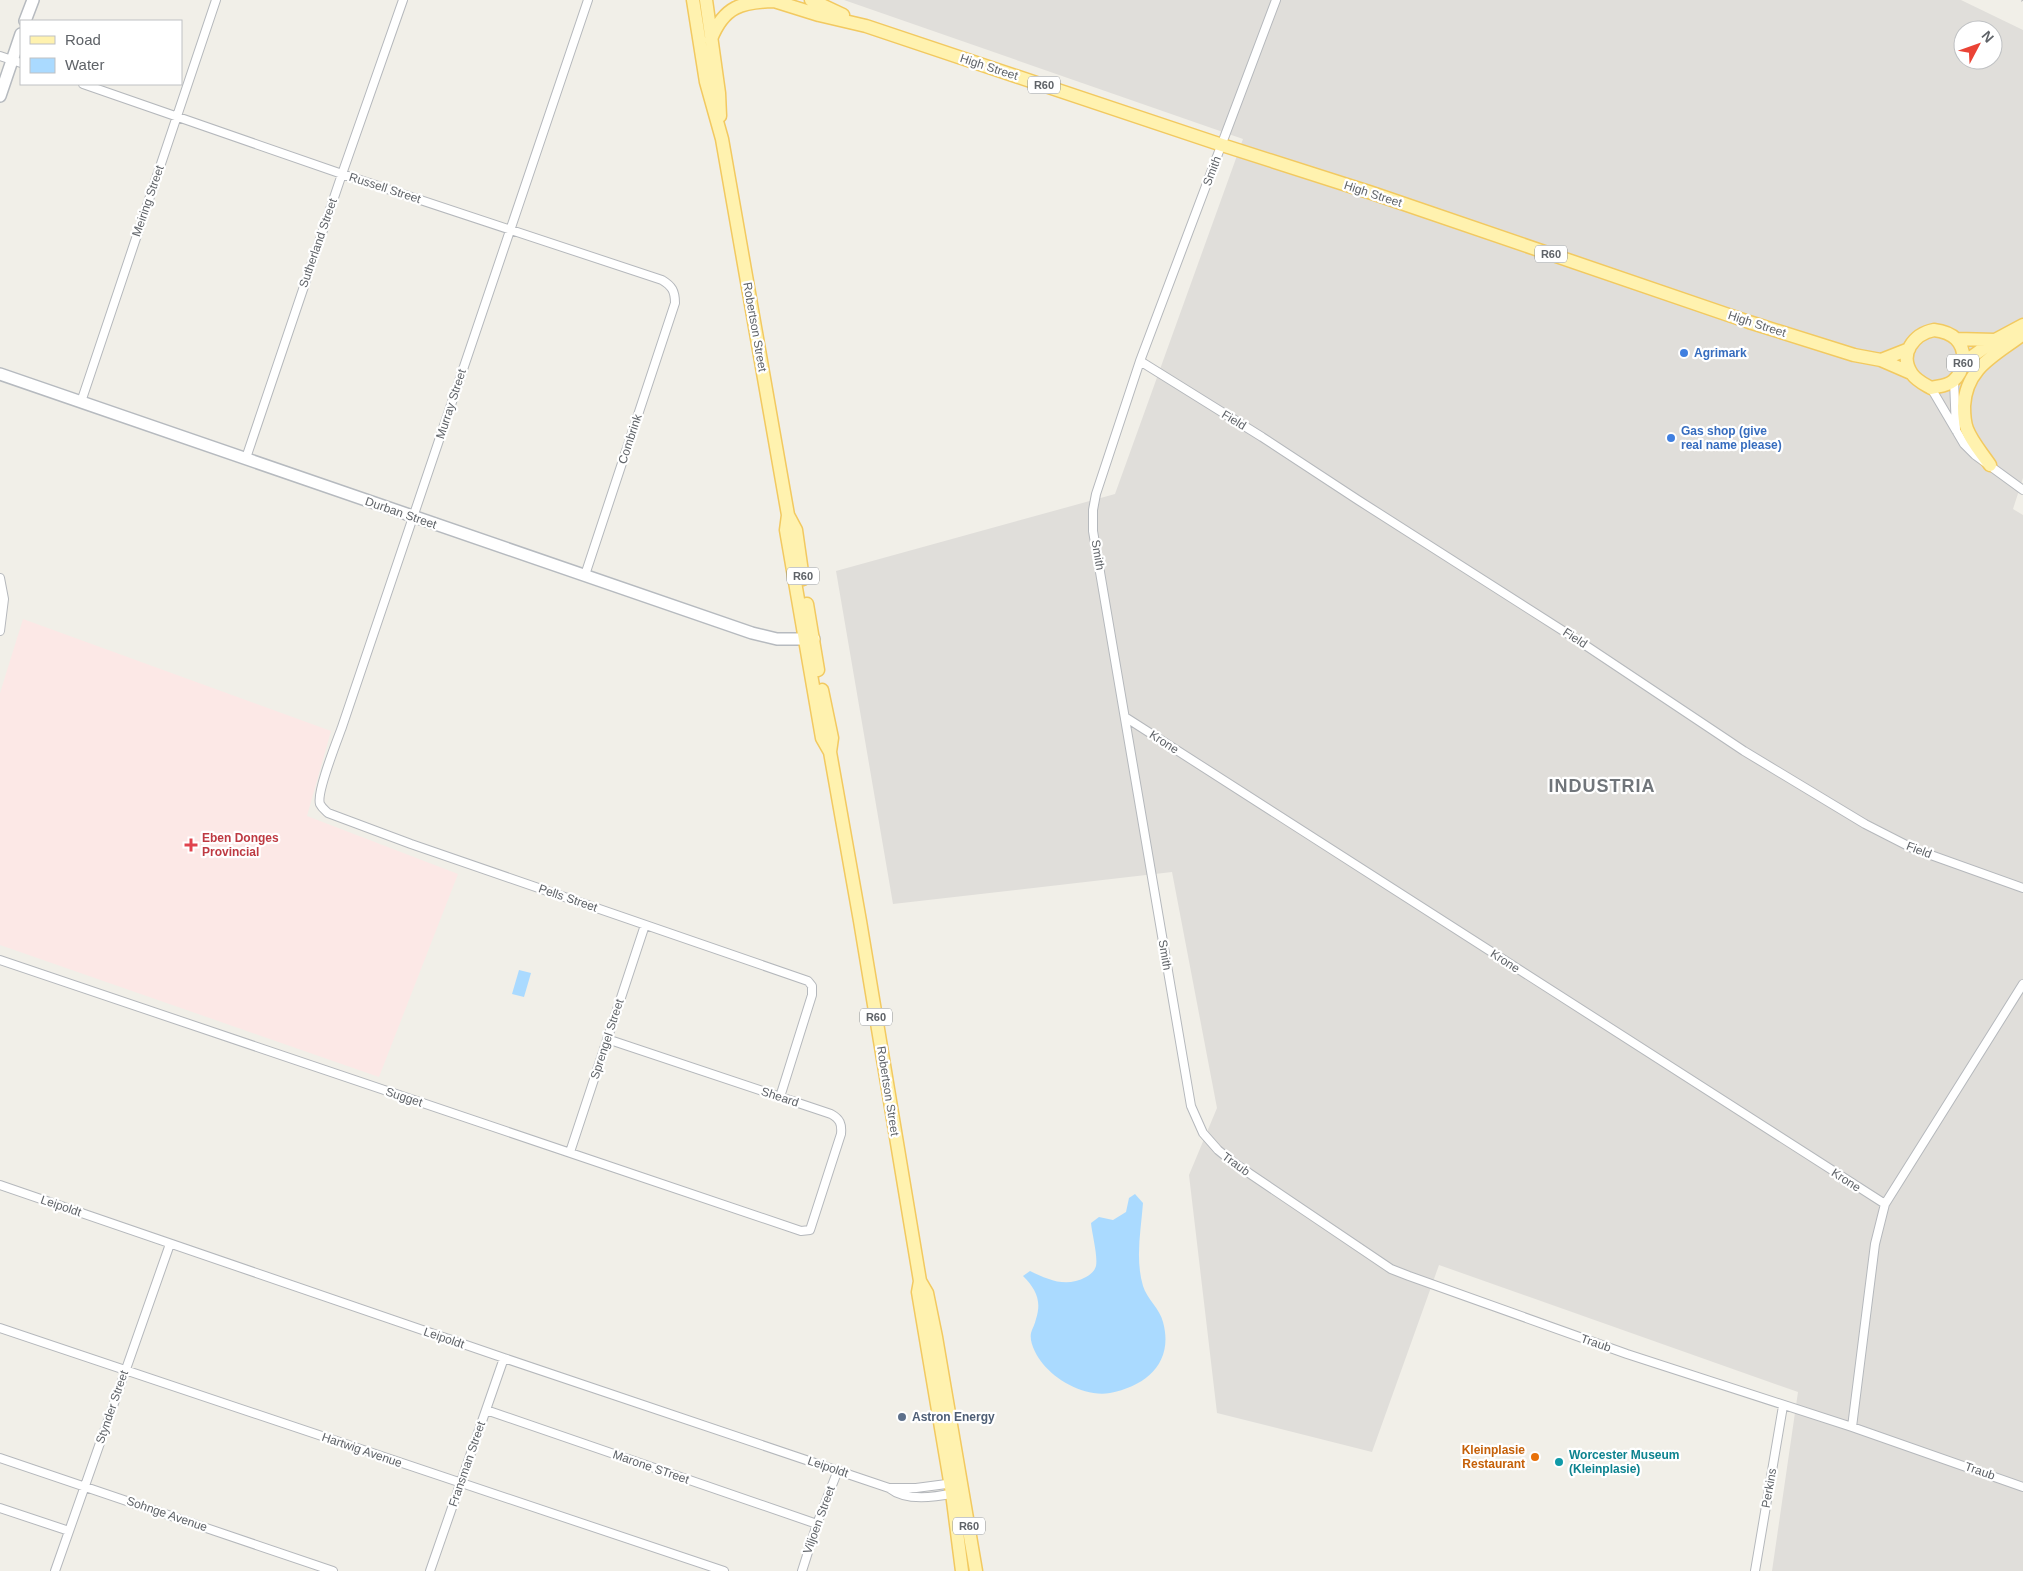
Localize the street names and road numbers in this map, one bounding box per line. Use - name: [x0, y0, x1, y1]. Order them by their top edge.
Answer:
- street label: High Street: [958, 51, 1020, 83]
- road number: R60: [1028, 76, 1060, 94]
- street label: Smith: [1200, 154, 1224, 188]
- street label: Meiring Street: [129, 163, 167, 239]
- street label: Russell Street: [347, 170, 423, 206]
- street label: High Street: [1342, 178, 1404, 210]
- street label: Sutherland Street: [296, 196, 340, 289]
- road number: R60: [1535, 245, 1567, 262]
- street label: Robertson Street: [740, 281, 770, 374]
- street label: High Street: [1726, 308, 1788, 340]
- road number: R60: [1947, 354, 1979, 372]
- street label: Murray Street: [433, 367, 469, 441]
- street label: Field: [1219, 407, 1249, 433]
- street label: Combrink: [615, 411, 645, 466]
- street label: Durban Street: [363, 494, 439, 532]
- street label: Smith: [1088, 539, 1108, 571]
- road number: R60: [787, 568, 819, 584]
- street label: Field: [1560, 625, 1590, 651]
- street label: Krone: [1147, 727, 1182, 757]
- street label: Field: [1904, 839, 1934, 861]
- street label: Pells Street: [537, 881, 600, 915]
- street label: Smith: [1155, 939, 1175, 971]
- street label: Krone: [1488, 946, 1523, 976]
- street label: Sprengel Street: [587, 997, 627, 1081]
- road number: R60: [860, 1009, 892, 1026]
- street label: Robertson Street: [874, 1045, 902, 1138]
- street label: Sugget: [384, 1084, 425, 1110]
- street label: Sheard: [759, 1084, 801, 1110]
- street label: Traub: [1219, 1149, 1253, 1179]
- street label: Krone: [1829, 1165, 1864, 1195]
- street label: Leipoldt: [39, 1193, 84, 1220]
- street label: Leipoldt: [422, 1325, 467, 1352]
- street label: Traub: [1579, 1331, 1613, 1355]
- street label: Stynder Street: [93, 1368, 131, 1446]
- street label: Fransman Street: [446, 1419, 488, 1509]
- street label: Hartwig Avenue: [320, 1430, 404, 1470]
- street label: Marone STreet: [611, 1447, 692, 1487]
- street label: Leipoldt: [806, 1454, 851, 1481]
- street label: Traub: [1963, 1459, 1997, 1483]
- street label: Perkins: [1759, 1467, 1779, 1509]
- street label: Viljoen Street: [800, 1484, 838, 1556]
- street label: Sohnge Avenue: [125, 1494, 210, 1534]
- road number: R60: [953, 1518, 985, 1534]

